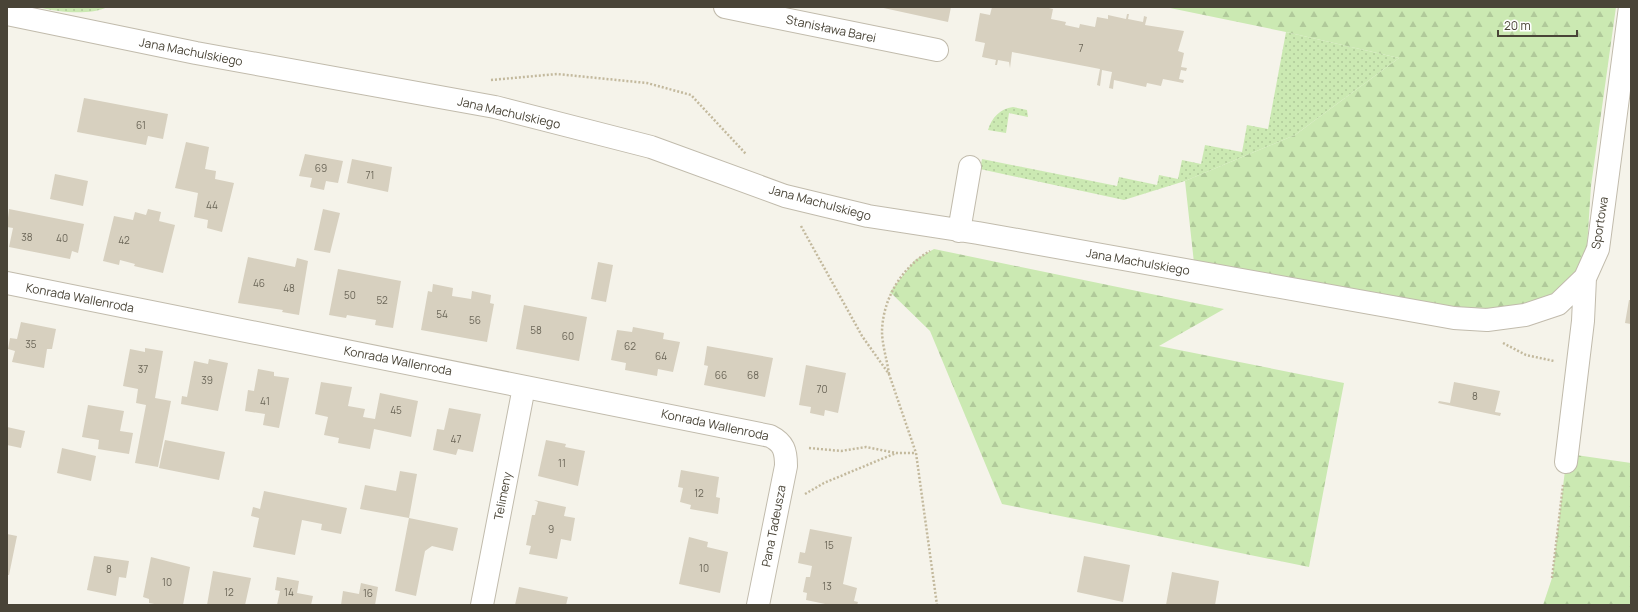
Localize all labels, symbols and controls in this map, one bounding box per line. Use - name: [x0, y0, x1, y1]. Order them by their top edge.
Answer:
- street label: Stanisława Barei: [784, 11, 878, 46]
- scale bar: [1498, 12, 1577, 38]
- text: 20 m: [1504, 17, 1531, 34]
- street label: Jana Machulskiego: [138, 33, 244, 70]
- house number: 7: [1078, 41, 1084, 55]
- street label: Jana Machulskiego: [456, 92, 562, 133]
- house number: 61: [136, 118, 146, 132]
- house number: 69: [315, 161, 327, 175]
- house number: 71: [366, 168, 374, 182]
- street label: Jana Machulskiego: [767, 181, 873, 224]
- street label: Sportowa: [1587, 195, 1612, 250]
- house number: 44: [206, 198, 218, 212]
- house number: 38: [21, 230, 33, 244]
- house number: 40: [56, 231, 68, 245]
- house number: 42: [118, 233, 130, 247]
- street label: Jana Machulskiego: [1085, 244, 1191, 279]
- house number: 46: [253, 276, 265, 290]
- street label: Konrada Wallenroda: [25, 279, 136, 316]
- house number: 48: [283, 281, 295, 295]
- house number: 50: [344, 288, 356, 302]
- house number: 52: [376, 293, 388, 307]
- house number: 54: [436, 307, 448, 321]
- house number: 56: [469, 313, 481, 327]
- house number: 58: [530, 323, 542, 337]
- house number: 60: [562, 329, 574, 343]
- house number: 35: [25, 337, 37, 351]
- house number: 62: [624, 339, 636, 353]
- street label: Konrada Wallenroda: [343, 342, 454, 379]
- house number: 64: [655, 349, 667, 363]
- house number: 37: [138, 362, 148, 376]
- house number: 66: [715, 368, 727, 382]
- house number: 68: [747, 368, 759, 382]
- house number: 39: [201, 373, 213, 387]
- house number: 70: [816, 382, 828, 396]
- house number: 8: [1472, 389, 1478, 403]
- house number: 41: [260, 394, 270, 408]
- house number: 45: [390, 403, 402, 417]
- street label: Konrada Wallenroda: [660, 405, 771, 444]
- house number: 47: [451, 432, 461, 446]
- house number: 11: [558, 456, 566, 470]
- street label: Telimeny: [489, 470, 516, 522]
- street label: Pana Tadeusza: [757, 484, 790, 568]
- house number: 12: [694, 486, 704, 500]
- house number: 9: [548, 522, 554, 536]
- house number: 15: [824, 538, 834, 552]
- house number: 10: [699, 561, 709, 575]
- house number: 8: [106, 562, 112, 576]
- house number: 10: [162, 575, 172, 589]
- house number: 13: [822, 579, 832, 593]
- house number: 12: [224, 585, 234, 599]
- house number: 14: [284, 585, 294, 599]
- house number: 16: [363, 586, 373, 600]

